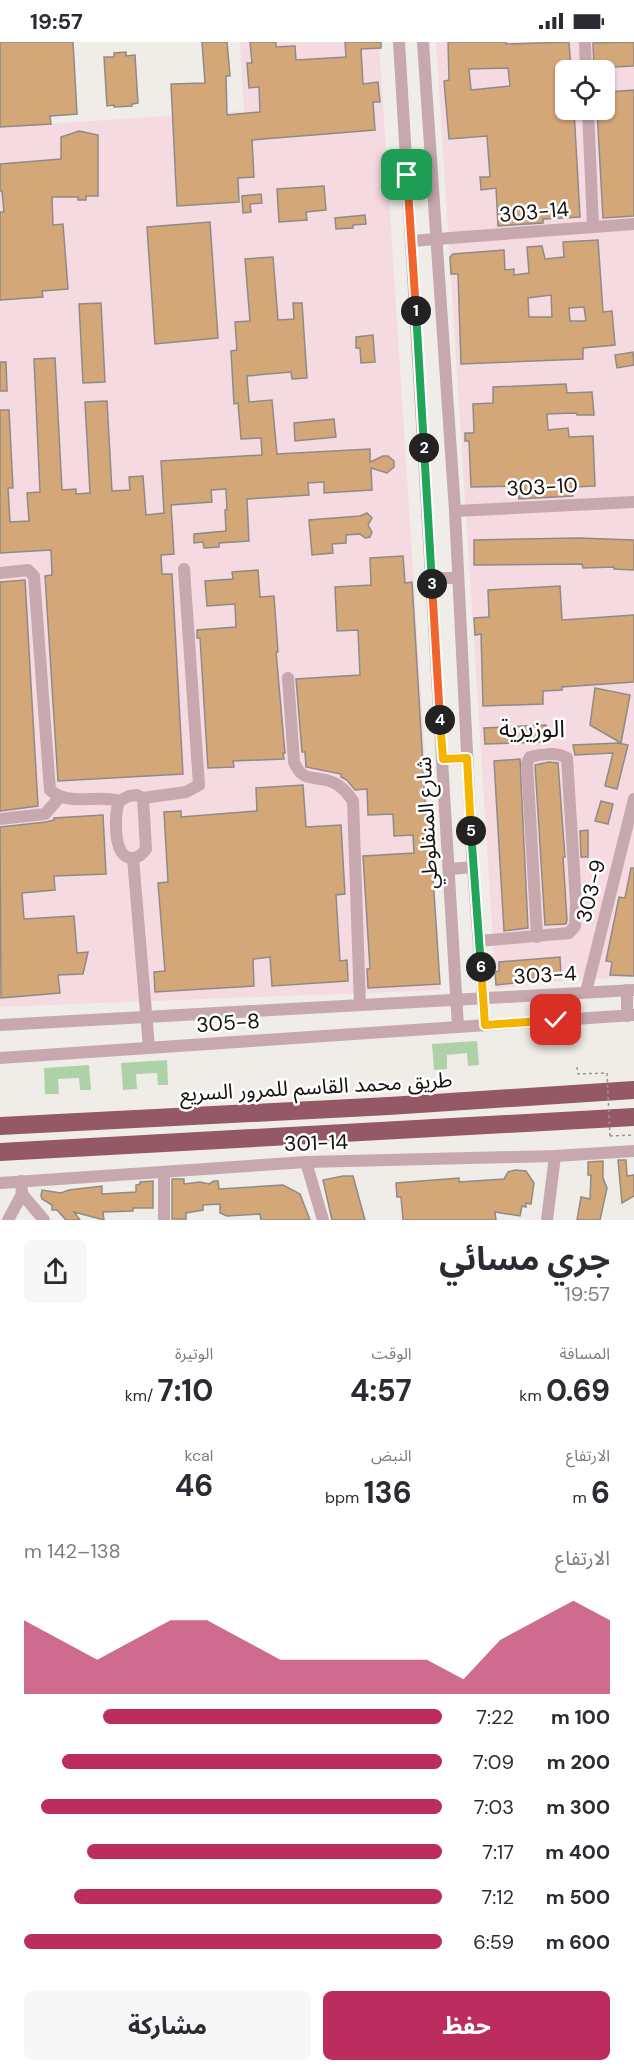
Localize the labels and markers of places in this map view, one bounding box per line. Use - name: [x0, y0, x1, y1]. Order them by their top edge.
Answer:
- pin: [381, 149, 432, 200]
- pin: 1: [401, 296, 431, 326]
- pin: 2: [409, 433, 439, 463]
- pin: 3: [417, 569, 447, 599]
- pin: 4: [425, 705, 455, 735]
- pin: 5: [456, 816, 486, 846]
- pin: 6: [466, 952, 496, 982]
- pin: [530, 994, 581, 1045]

